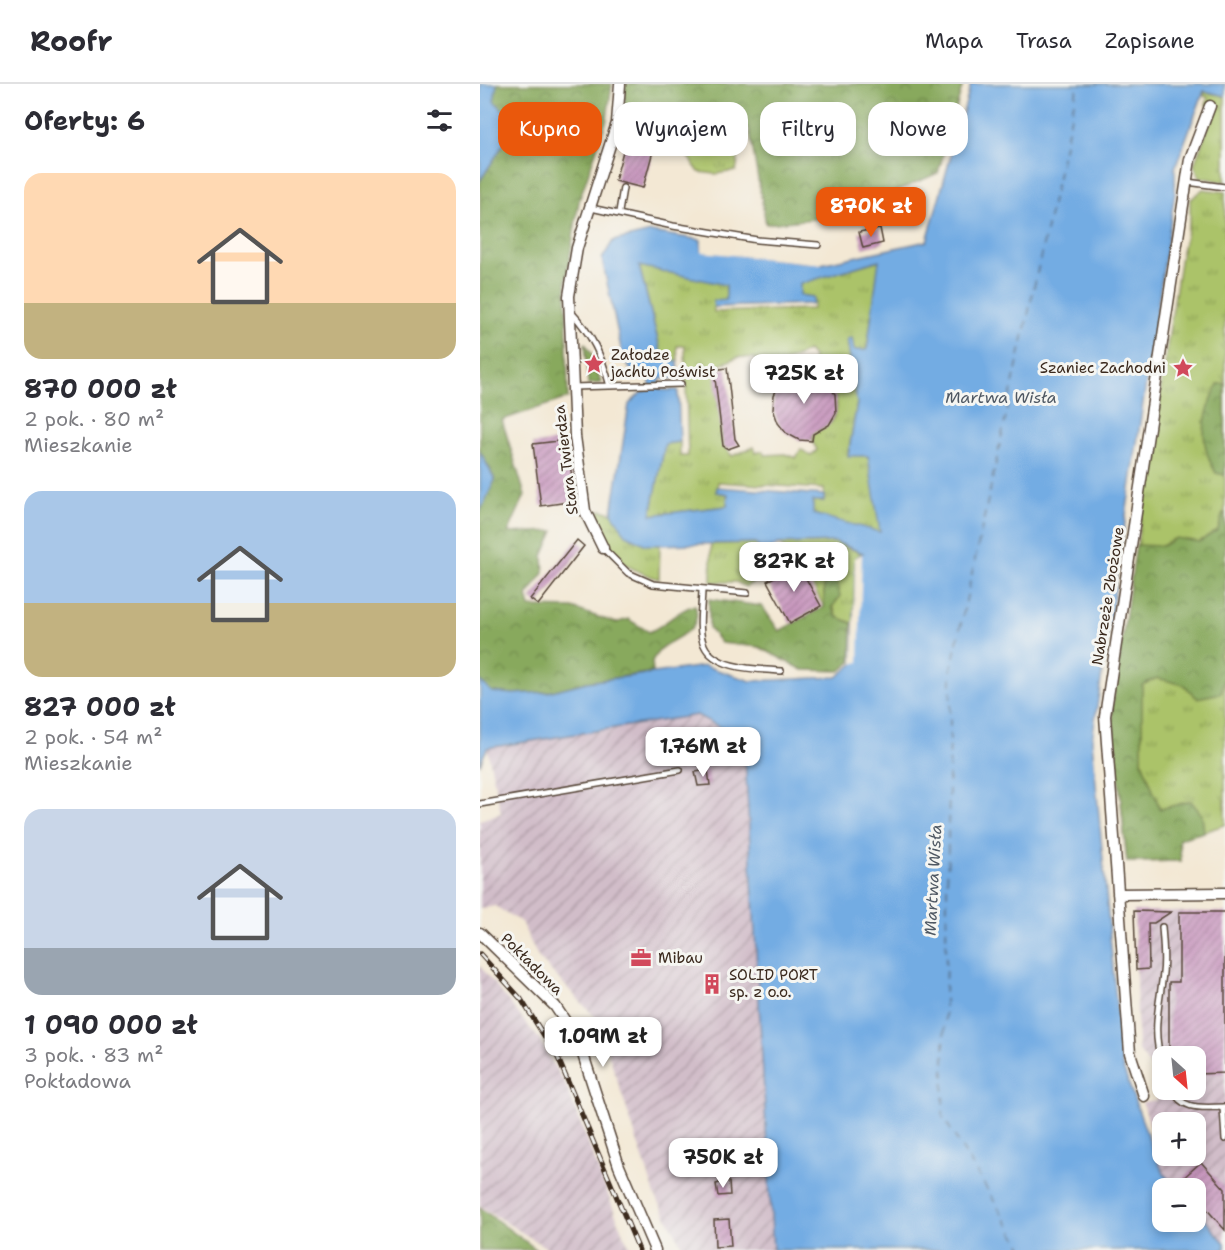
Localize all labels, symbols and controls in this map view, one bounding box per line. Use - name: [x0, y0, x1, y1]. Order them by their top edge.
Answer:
- text: Roofr: [30, 22, 112, 60]
- text: Mapa: [925, 27, 983, 55]
- text: Trasa: [1016, 27, 1072, 55]
- text: Zapisane: [1105, 27, 1195, 55]
- chip: Kupno: [498, 102, 602, 156]
- chip: Wynajem: [614, 102, 748, 156]
- chip: Filtry: [760, 102, 856, 156]
- chip: Nowe: [868, 102, 968, 156]
- text: Oferty: 6: [24, 103, 145, 138]
- icon: filters: [423, 104, 456, 137]
- pin: 870K zł: [816, 187, 926, 238]
- text: 870K zł: [830, 193, 912, 219]
- icon: home: [186, 212, 294, 320]
- place label: Załodze jachtu Poświst: [610, 345, 715, 382]
- place icon: Załodze jachtu Poświst: [582, 352, 606, 376]
- pin: 725K zł: [749, 354, 859, 405]
- place icon: Szaniec Zachodni: [1171, 356, 1195, 380]
- place label: Szaniec Zachodni: [1040, 358, 1166, 378]
- text: 725K zł: [764, 360, 844, 386]
- text: 870 000 zł: [24, 371, 177, 406]
- water label: Martwa Wisła: [945, 387, 1057, 408]
- street label: Stara Twierdza: [549, 403, 583, 516]
- text: 2 pok. · 80 m²: [24, 406, 164, 432]
- text: Mieszkanie: [24, 432, 133, 458]
- street label: Nabrzeże Zbożowe: [1087, 525, 1129, 667]
- icon: home: [186, 530, 294, 638]
- pin: 827K zł: [739, 542, 849, 593]
- text: 827K zł: [753, 548, 835, 574]
- text: 827 000 zł: [24, 689, 176, 724]
- text: 2 pok. · 54 m²: [24, 724, 162, 750]
- pin: 1.76M zł: [641, 727, 765, 778]
- text: 1.76M zł: [659, 733, 747, 759]
- text: Mieszkanie: [24, 750, 133, 776]
- water label: Martwa Wisła: [920, 824, 946, 936]
- icon: home: [186, 848, 294, 956]
- street label: Pokładowa: [497, 929, 568, 1000]
- office icon: Mibau: [629, 946, 653, 970]
- place label: Mibau: [658, 948, 703, 968]
- place label: SOLID PORT sp. z o.o.: [729, 965, 818, 1002]
- building icon: SOLID PORT sp. z o.o.: [700, 972, 724, 996]
- text: 1 090 000 zł: [24, 1007, 198, 1042]
- pin: 1.09M zł: [541, 1017, 665, 1068]
- text: 1.09M zł: [559, 1023, 647, 1049]
- text: 3 pok. · 83 m²: [24, 1042, 164, 1068]
- north arrow: [1152, 1046, 1206, 1100]
- map controls: [1152, 1046, 1206, 1232]
- text: Pokładowa: [24, 1068, 131, 1094]
- button: +: [1152, 1112, 1206, 1166]
- pin: 750K zł: [668, 1138, 778, 1189]
- text: 750K zł: [683, 1144, 763, 1170]
- button: −: [1152, 1178, 1206, 1232]

